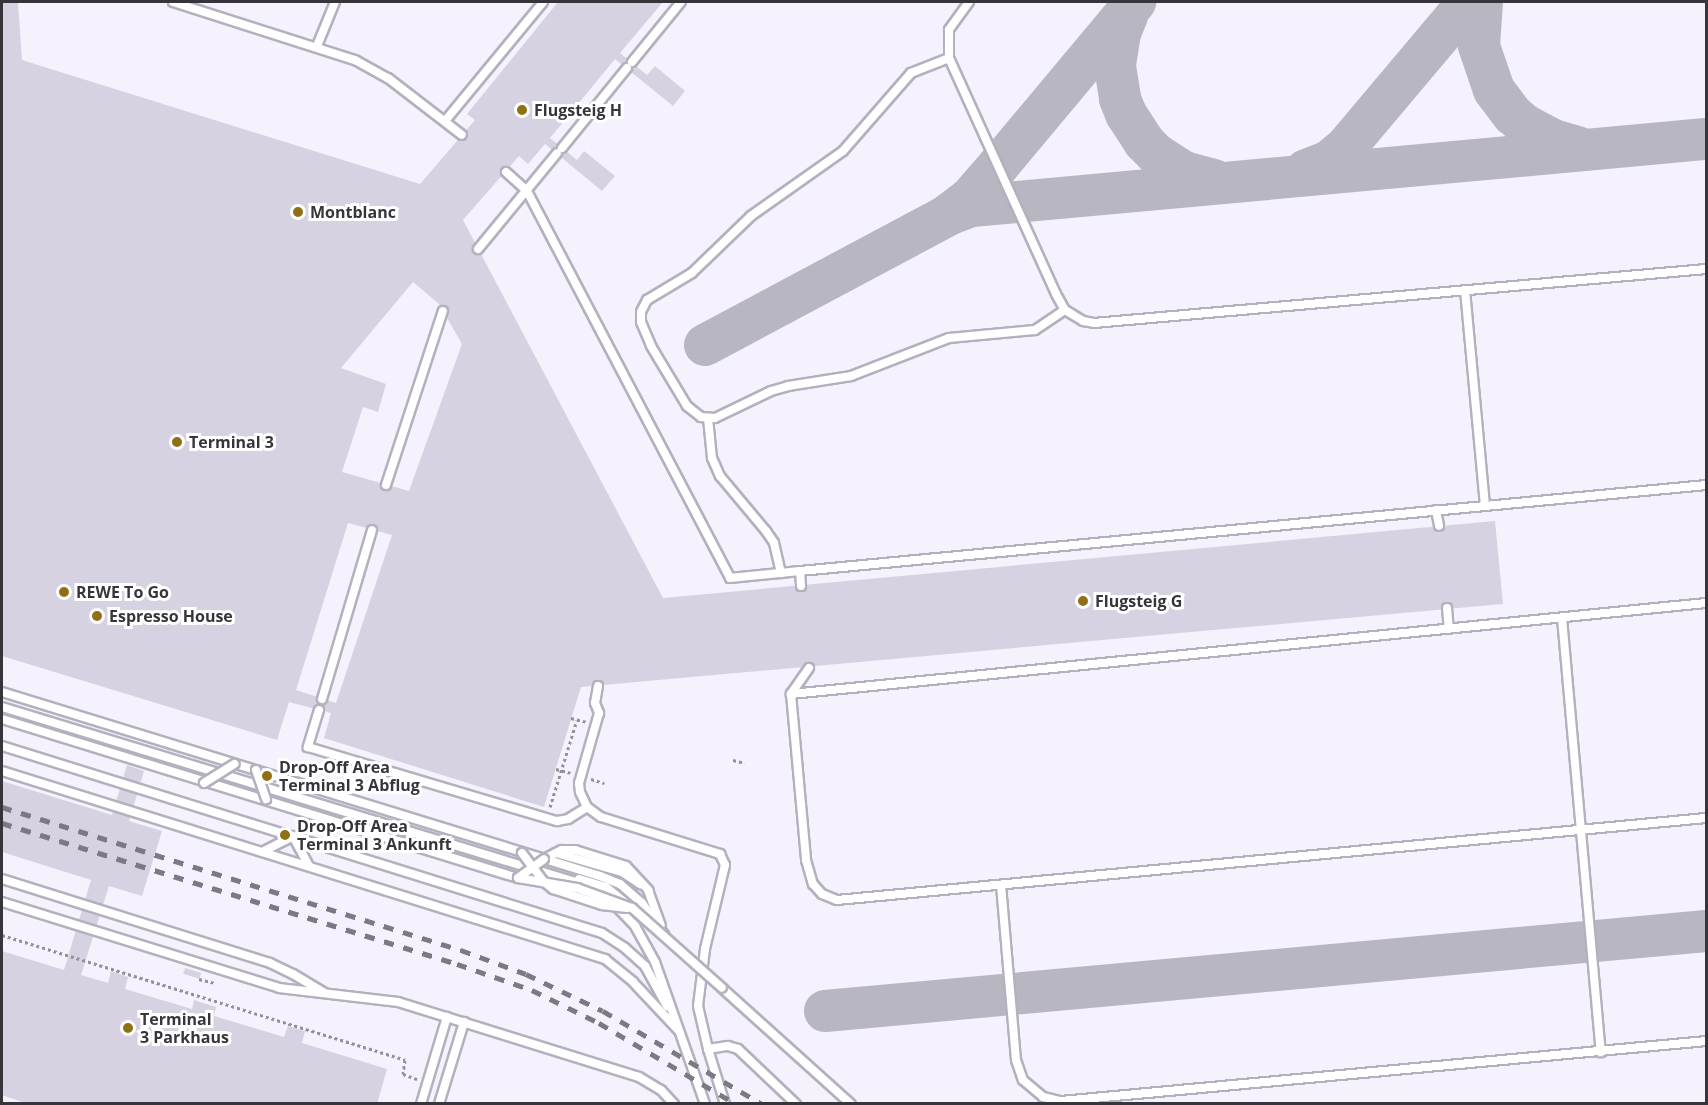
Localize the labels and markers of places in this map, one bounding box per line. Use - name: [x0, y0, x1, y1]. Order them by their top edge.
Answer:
- place label: Flugsteig H: [534, 100, 622, 120]
- marker: Flugsteig H: [515, 103, 529, 117]
- place label: Montblanc: [310, 202, 396, 222]
- marker: Montblanc: [291, 205, 305, 219]
- place label: Terminal 3: [189, 432, 274, 452]
- marker: Terminal 3: [170, 435, 184, 449]
- place label: REWE To Go: [76, 582, 169, 602]
- marker: REWE To Go: [57, 585, 71, 599]
- place label: Flugsteig G: [1095, 591, 1182, 611]
- marker: Flugsteig G: [1076, 594, 1090, 608]
- place label: Espresso House: [109, 606, 233, 626]
- marker: Espresso House: [90, 609, 104, 623]
- place label: Drop-Off Area Terminal 3 Abflug: [279, 757, 420, 795]
- marker: Drop-Off Area Terminal 3 Abflug: [260, 769, 274, 783]
- place label: Drop-Off Area Terminal 3 Ankunft: [297, 816, 452, 854]
- marker: Drop-Off Area Terminal 3 Ankunft: [278, 828, 292, 842]
- place label: Terminal 3 Parkhaus: [140, 1009, 229, 1047]
- marker: Terminal 3 Parkhaus: [121, 1021, 135, 1035]

